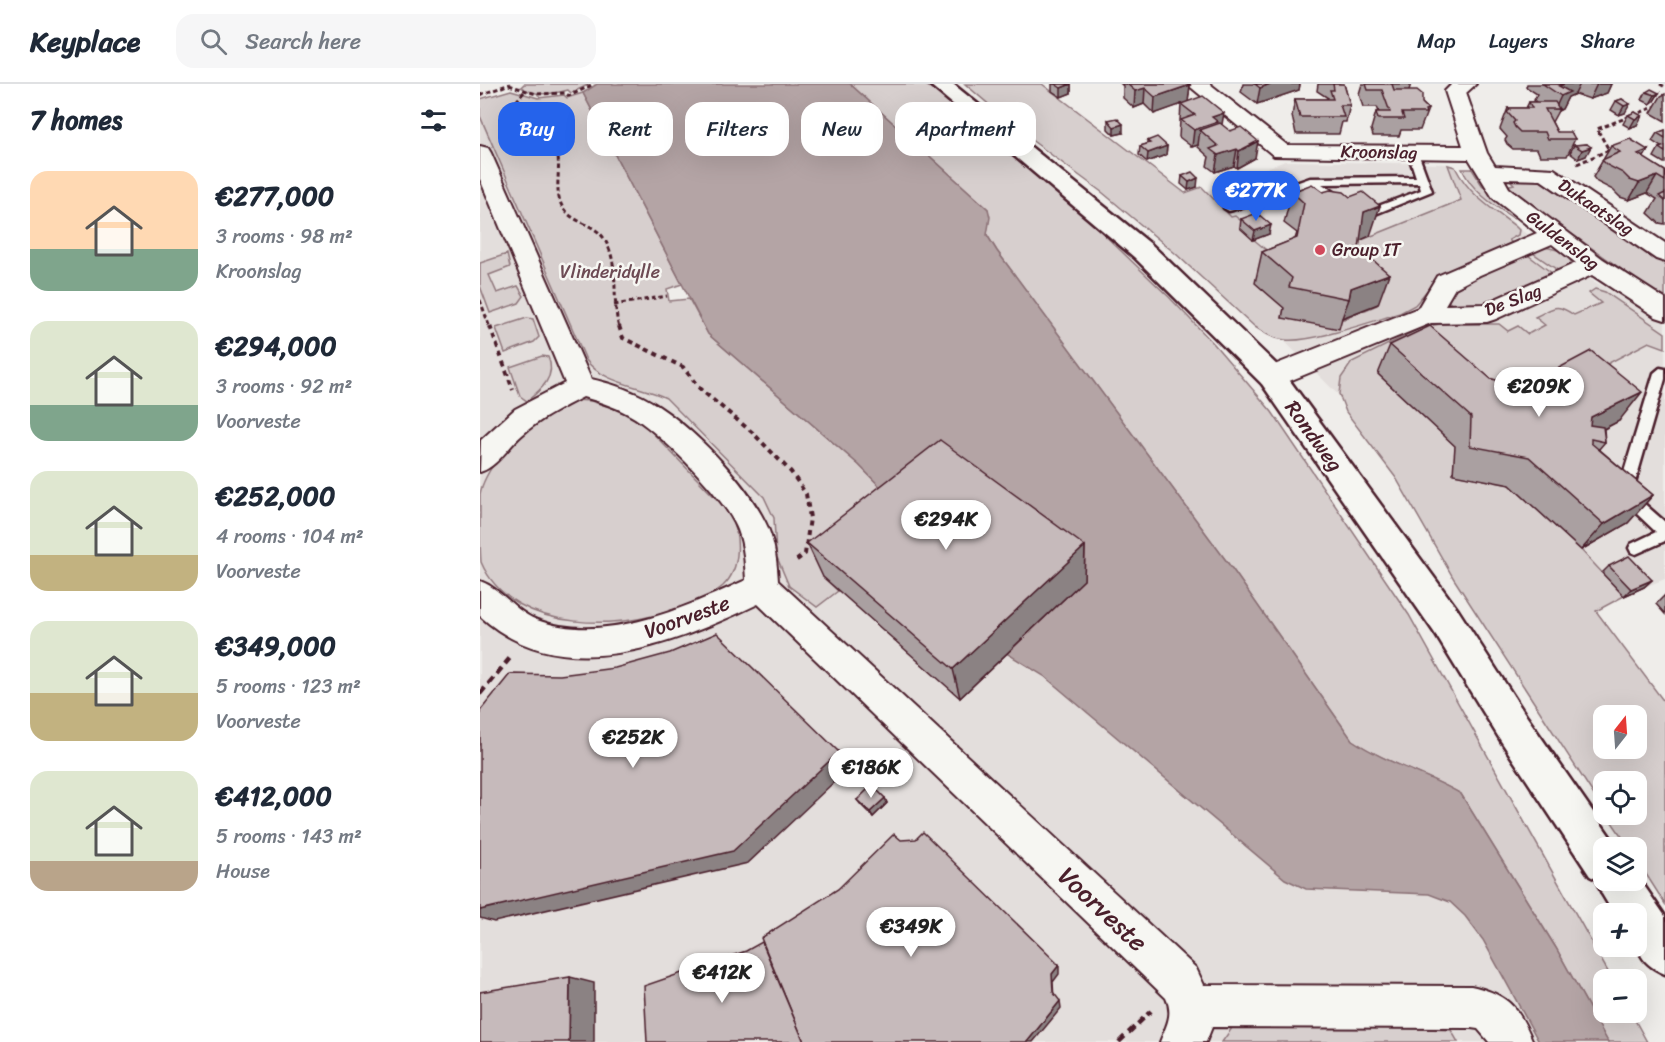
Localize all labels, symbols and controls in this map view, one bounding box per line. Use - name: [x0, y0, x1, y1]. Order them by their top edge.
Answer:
- search box: [176, 14, 596, 68]
- text: Keyplace: [30, 17, 140, 66]
- text: Search here: [245, 22, 361, 61]
- text: Map: [1417, 22, 1456, 60]
- text: Layers: [1489, 22, 1548, 60]
- text: Share: [1581, 22, 1635, 60]
- icon: search: [197, 25, 230, 58]
- text: 7 homes: [30, 97, 122, 143]
- chip: Buy: [498, 102, 575, 156]
- chip: Rent: [587, 102, 673, 156]
- chip: Filters: [685, 102, 789, 156]
- chip: New: [801, 102, 883, 156]
- chip: Apartment: [895, 102, 1036, 156]
- icon: filters: [417, 104, 450, 137]
- street label: Kroonslag: [1340, 135, 1418, 169]
- street label: Dukaatslag: [1551, 170, 1641, 244]
- pin: €277K: [1214, 171, 1298, 222]
- text: €277,000: [216, 173, 334, 219]
- text: €277K: [1226, 173, 1286, 208]
- icon: home: [78, 195, 150, 267]
- street label: Guldenslag: [1519, 201, 1607, 279]
- text: 3 rooms · 98 m²: [216, 219, 353, 254]
- place label: Group IT: [1332, 234, 1402, 266]
- marker: Group IT: [1313, 243, 1327, 257]
- text: Kroonslag: [216, 254, 302, 289]
- park label: Vlinderidylle: [560, 256, 660, 288]
- street label: De Slag: [1480, 274, 1546, 326]
- text: €294,000: [216, 323, 337, 369]
- icon: home: [78, 345, 150, 417]
- pin: €209K: [1497, 367, 1581, 418]
- text: 3 rooms · 92 m²: [216, 369, 352, 404]
- text: €209K: [1508, 369, 1570, 404]
- street label: Rondweg: [1275, 392, 1354, 481]
- text: Voorveste: [216, 404, 301, 439]
- text: €252,000: [216, 473, 335, 519]
- icon: home: [78, 495, 150, 567]
- pin: €294K: [904, 500, 988, 551]
- text: €294K: [915, 502, 977, 537]
- text: 4 rooms · 104 m²: [216, 519, 364, 554]
- text: Voorveste: [216, 554, 301, 589]
- street label: Voorveste: [639, 584, 736, 650]
- text: €349,000: [216, 623, 336, 669]
- icon: home: [78, 645, 150, 717]
- text: 5 rooms · 123 m²: [216, 669, 361, 704]
- text: Voorveste: [216, 704, 301, 739]
- north arrow: [1593, 705, 1647, 759]
- map controls: [1593, 705, 1647, 1023]
- pin: €252K: [591, 718, 675, 769]
- text: €252K: [603, 720, 663, 755]
- pin: €186K: [829, 748, 913, 799]
- text: €186K: [842, 750, 900, 785]
- button: locate: [1593, 771, 1647, 825]
- text: €412,000: [216, 773, 332, 819]
- icon: home: [78, 795, 150, 867]
- text: 5 rooms · 143 m²: [216, 819, 362, 854]
- button: layers: [1593, 837, 1647, 891]
- text: House: [216, 854, 270, 889]
- street label: Voorveste: [1047, 855, 1159, 963]
- button: +: [1593, 903, 1647, 957]
- pin: €349K: [869, 907, 953, 958]
- text: €349K: [880, 909, 942, 944]
- pin: €412K: [680, 953, 764, 1004]
- text: €412K: [693, 955, 751, 990]
- button: −: [1593, 969, 1647, 1023]

